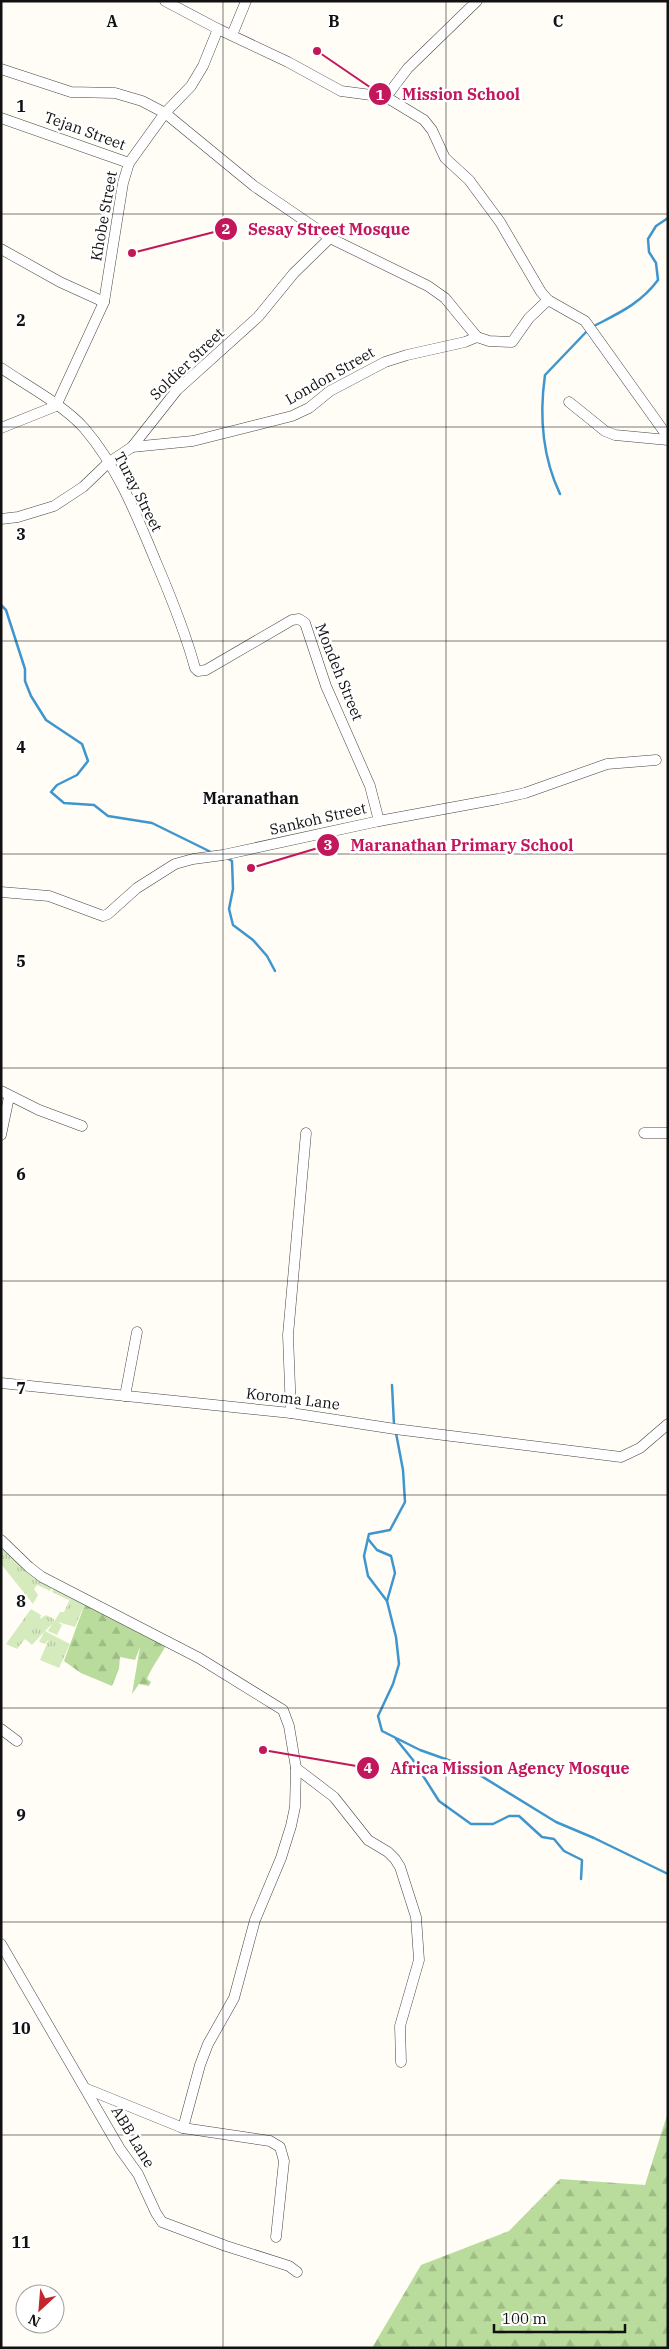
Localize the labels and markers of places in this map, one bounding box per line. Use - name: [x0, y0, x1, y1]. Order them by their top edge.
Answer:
- callout: Mission School: [367, 79, 530, 110]
- callout: Sesay Street Mosque: [213, 213, 420, 244]
- callout: Maranathan Primary School: [316, 830, 584, 861]
- callout: Africa Mission Agency Mosque: [355, 1753, 639, 1784]

